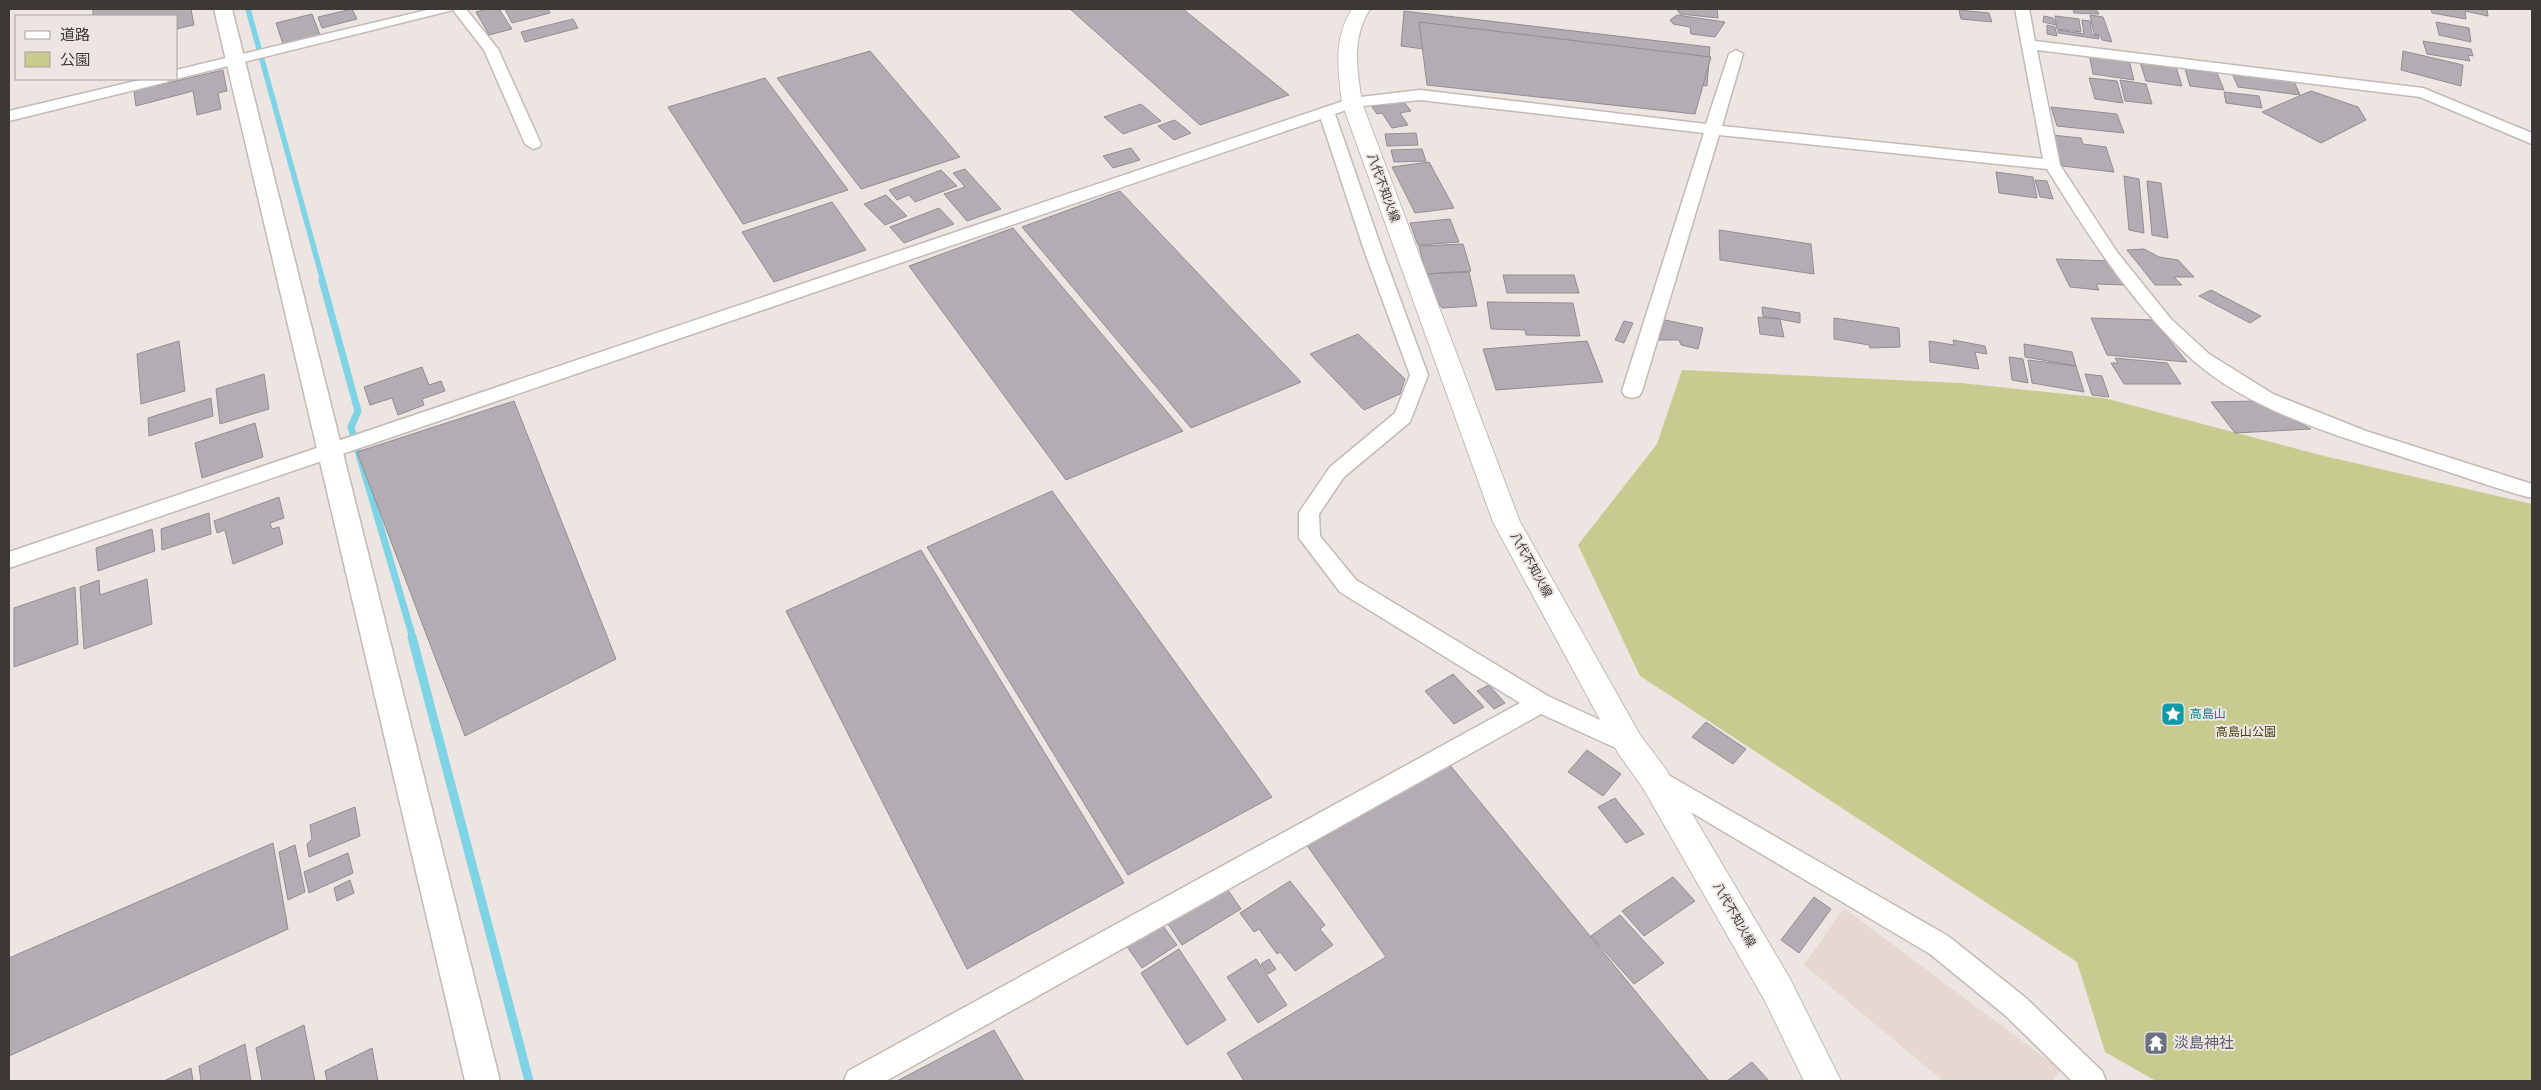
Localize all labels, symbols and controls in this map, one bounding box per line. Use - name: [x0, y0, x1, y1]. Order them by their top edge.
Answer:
- legend: [15, 15, 178, 80]
- text: 道路: [60, 26, 90, 44]
- text: 公園: [60, 51, 90, 69]
- street label: 八代不知火線: [1364, 152, 1402, 224]
- street label: 八代不知火線: [1507, 530, 1555, 600]
- place icon: 高島山: [2160, 701, 2186, 727]
- place label: 高島山: [2190, 707, 2226, 722]
- park label: 高島山公園: [2216, 725, 2276, 740]
- street label: 八代不知火線: [1710, 880, 1758, 950]
- temple icon: 淡島神社: [2143, 1030, 2169, 1056]
- place label: 淡島神社: [2174, 1034, 2234, 1052]

